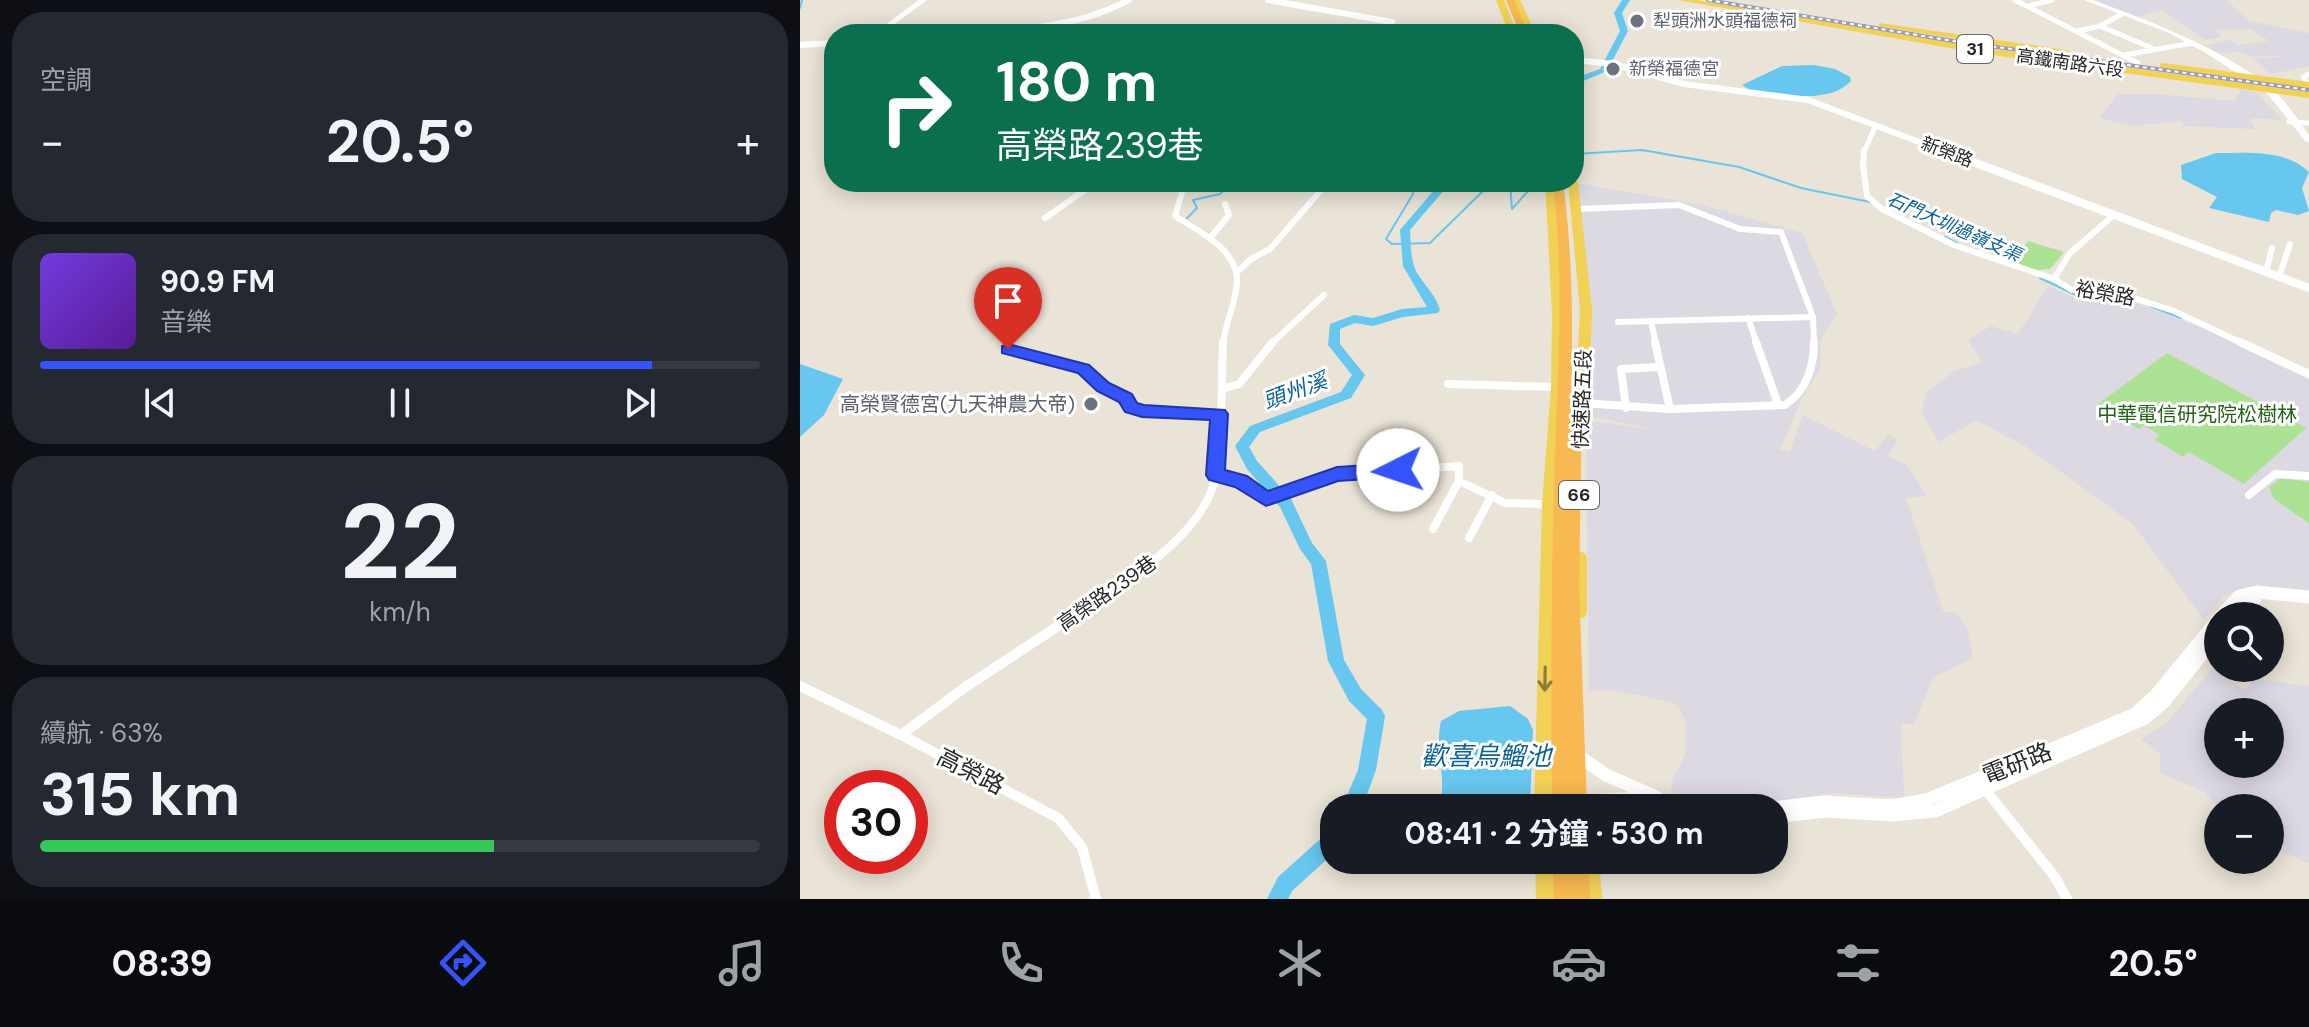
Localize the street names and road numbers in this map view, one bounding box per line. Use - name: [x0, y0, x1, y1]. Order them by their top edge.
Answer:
- road number: 31: [1957, 35, 1993, 63]
- street label: 高鐵南路六段: [2015, 44, 2125, 82]
- street label: 新榮路: [1917, 131, 1977, 173]
- street label: 裕榮路: [2073, 275, 2137, 311]
- street label: 快速路五段: [1567, 349, 1597, 449]
- road number: 66: [1559, 481, 1599, 509]
- street label: 高榮路239巷: [1052, 549, 1162, 637]
- street label: 電研路: [1978, 735, 2056, 791]
- street label: 高榮路: [932, 741, 1010, 801]

